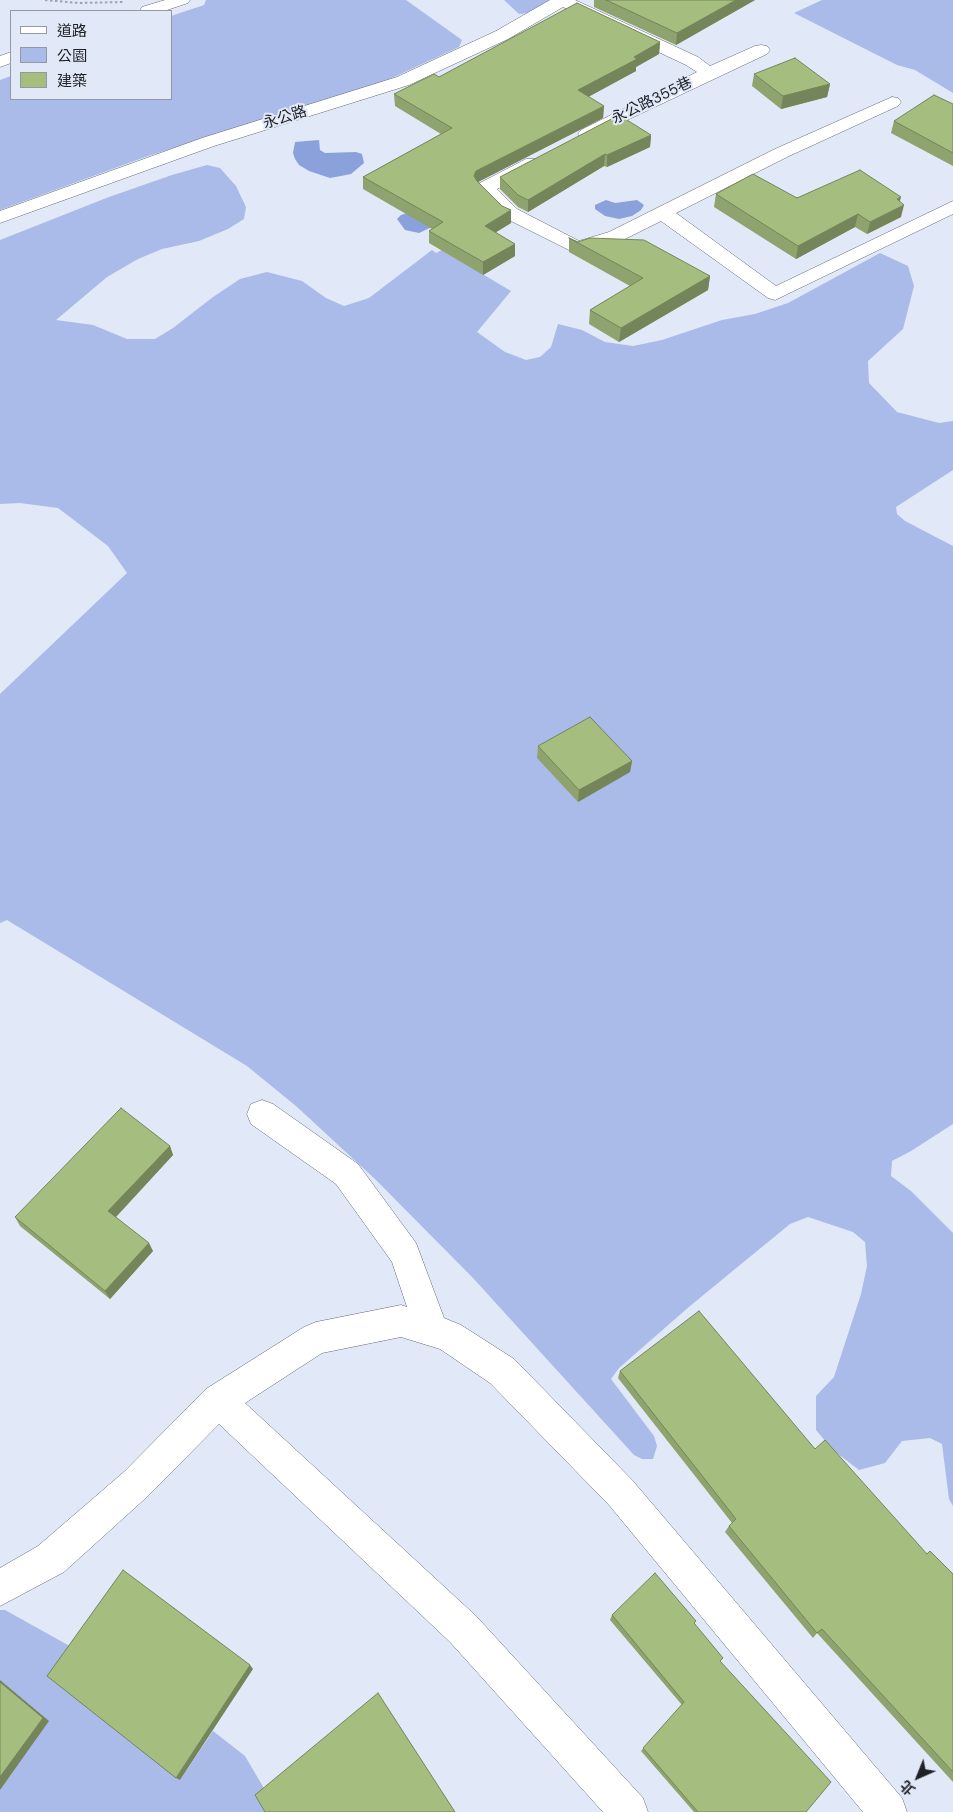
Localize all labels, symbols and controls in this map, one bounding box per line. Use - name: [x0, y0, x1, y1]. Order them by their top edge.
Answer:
- legend: [10, 10, 172, 100]
- text: 道路: [57, 21, 87, 41]
- text: 公園: [57, 46, 87, 66]
- text: 建築: [57, 71, 87, 91]
- street label: 永公路355巷: [609, 74, 695, 128]
- street label: 永公路: [261, 103, 309, 133]
- north arrow: [893, 1752, 943, 1802]
- text: 北: [896, 1776, 919, 1799]

